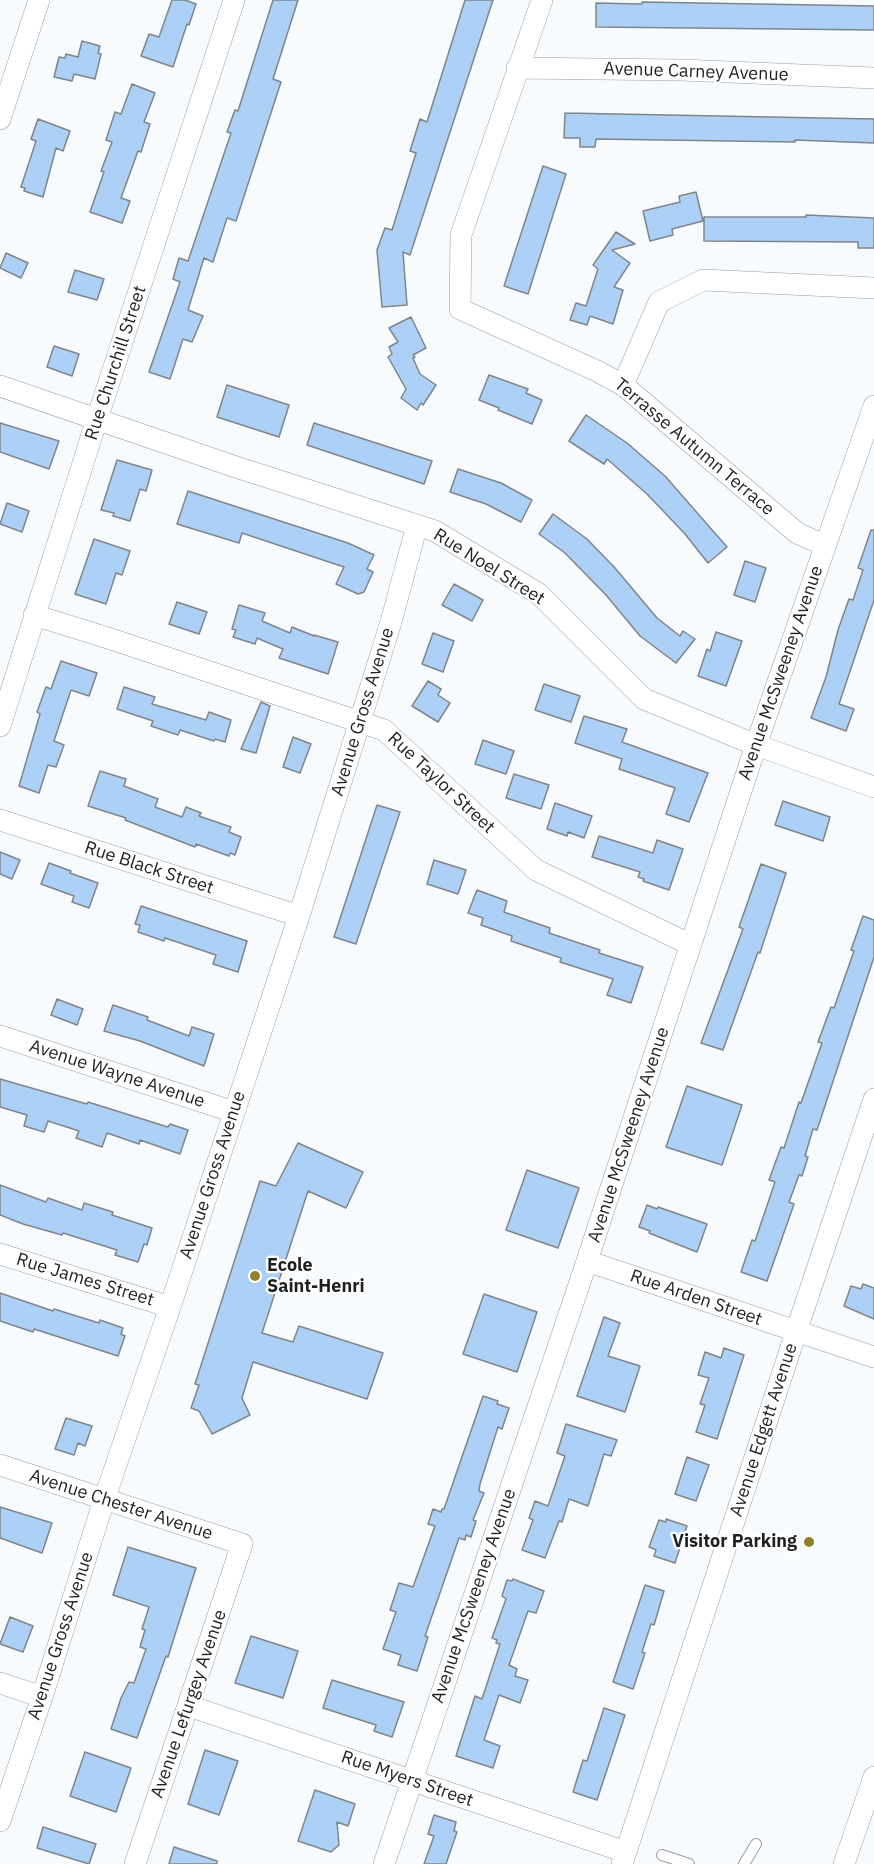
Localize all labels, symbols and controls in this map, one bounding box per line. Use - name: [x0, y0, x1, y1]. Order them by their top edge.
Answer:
- street label: Avenue Carney Avenue: [603, 58, 789, 86]
- street label: Rue Churchill Street: [81, 283, 151, 443]
- street label: Terrasse Autumn Terrace: [610, 374, 778, 520]
- street label: Rue Noel Street: [429, 524, 549, 610]
- street label: Avenue McSweeney Avenue: [734, 563, 828, 783]
- street label: Avenue Gross Avenue: [327, 625, 399, 799]
- street label: Rue Taylor Street: [383, 728, 499, 838]
- street label: Rue Black Street: [82, 837, 216, 899]
- street label: Avenue McSweeney Avenue: [584, 1024, 674, 1246]
- street label: Avenue Wayne Avenue: [27, 1035, 207, 1113]
- street label: Avenue Gross Avenue: [176, 1088, 250, 1262]
- street label: Rue James Street: [14, 1249, 156, 1311]
- place label: Ecole Saint-Henri: [267, 1255, 365, 1298]
- street label: Rue Arden Street: [627, 1265, 765, 1331]
- marker: Ecole Saint-Henri: [248, 1269, 262, 1283]
- street label: Avenue Edgett Avenue: [726, 1340, 802, 1520]
- street label: Avenue Chester Avenue: [27, 1465, 215, 1545]
- street label: Avenue McSweeney Avenue: [427, 1486, 521, 1706]
- place label: Visitor Parking: [672, 1531, 797, 1553]
- marker: Visitor Parking: [802, 1535, 816, 1549]
- street label: Avenue Gross Avenue: [24, 1549, 98, 1723]
- street label: Avenue Lefurgey Avenue: [147, 1607, 231, 1801]
- street label: Rue Myers Street: [338, 1746, 476, 1812]

